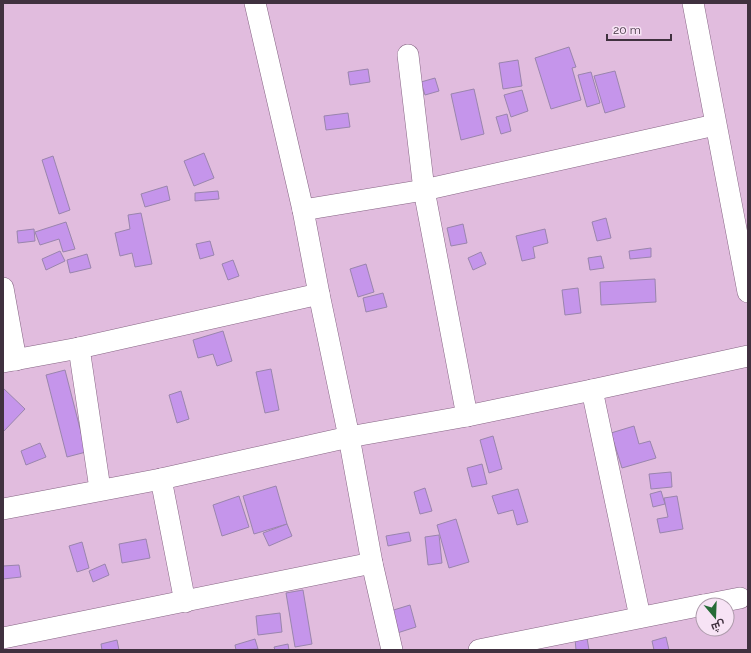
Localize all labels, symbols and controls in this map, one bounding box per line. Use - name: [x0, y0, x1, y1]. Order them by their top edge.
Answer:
- scale bar: [607, 16, 671, 42]
- text: 20 m: [613, 23, 641, 37]
- north arrow: [695, 597, 735, 637]
- text: ش: [709, 618, 727, 634]

